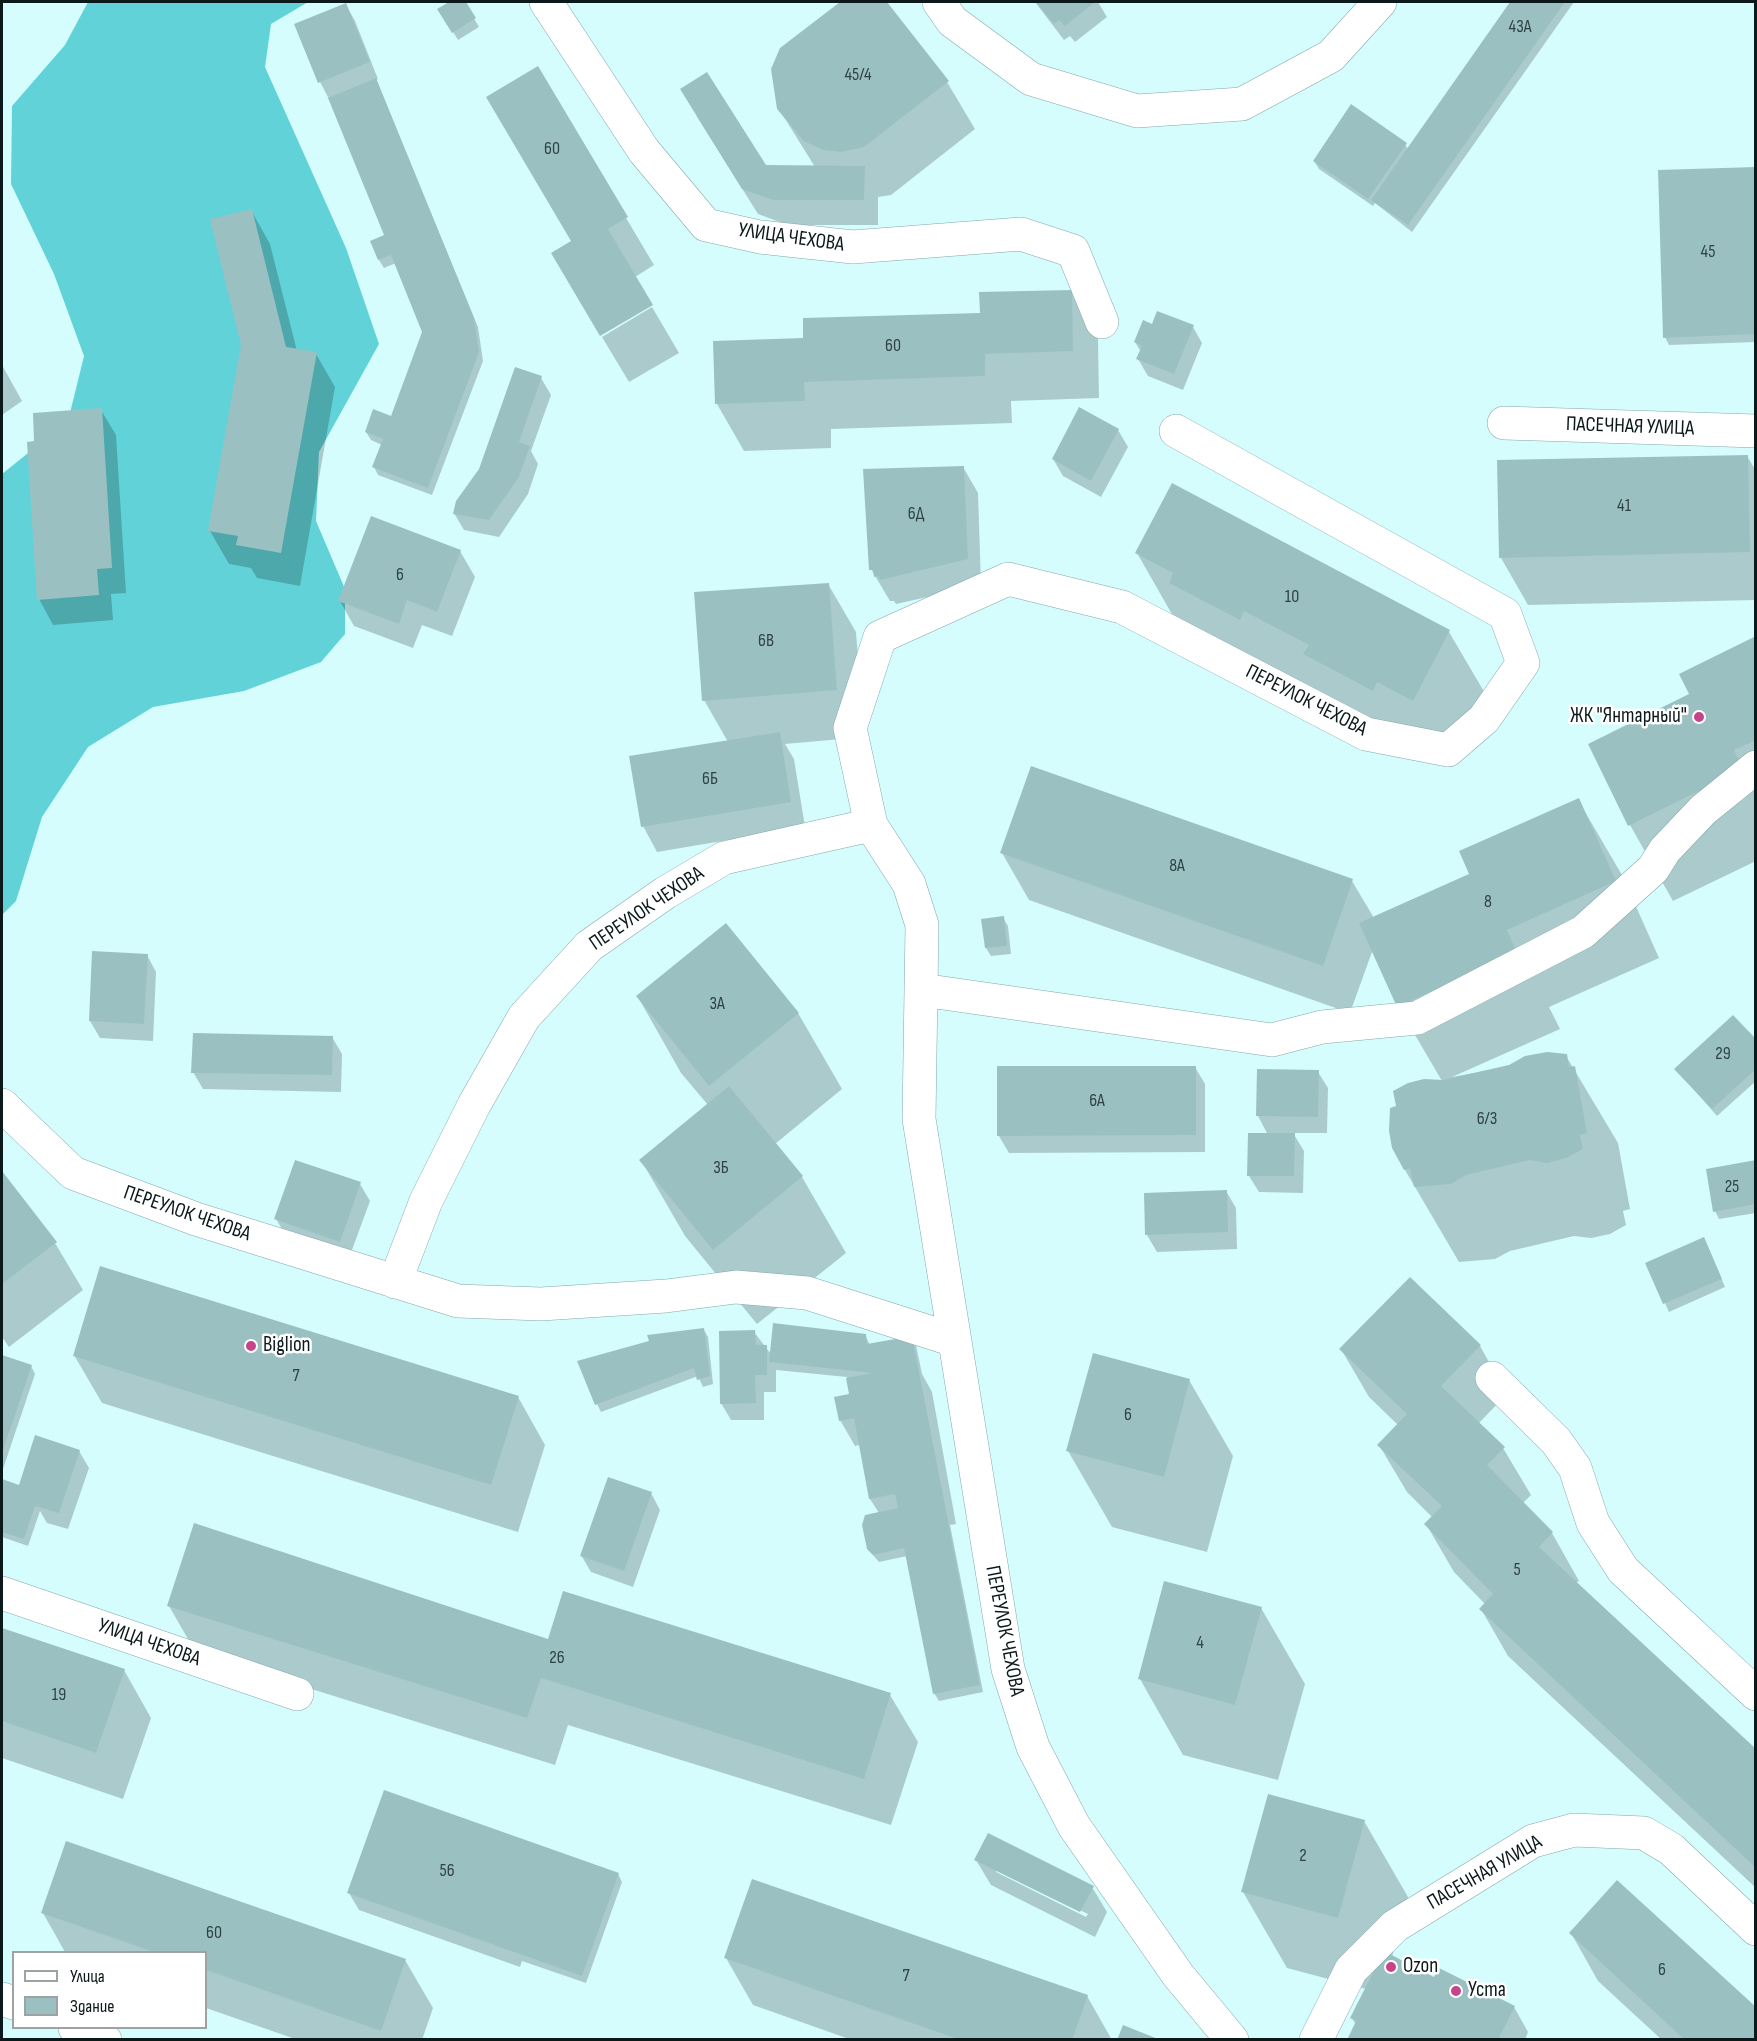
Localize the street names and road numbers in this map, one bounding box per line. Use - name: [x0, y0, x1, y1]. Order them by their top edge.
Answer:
- street label: УЛИЦА ЧЕХОВА: [736, 218, 846, 258]
- street label: ПАСЕЧНАЯ УЛИЦА: [1565, 412, 1695, 442]
- street label: ПЕРЕУЛОК ЧЕХОВА: [1241, 660, 1371, 742]
- street label: ПЕРЕУЛОК ЧЕХОВА: [585, 861, 709, 957]
- street label: ПЕРЕУЛОК ЧЕХОВА: [120, 1181, 254, 1247]
- street label: ПЕРЕУЛОК ЧЕХОВА: [979, 1564, 1029, 1698]
- street label: УЛИЦА ЧЕХОВА: [94, 1614, 204, 1672]
- street label: ПАСЕЧНАЯ УЛИЦА: [1423, 1830, 1547, 1916]

